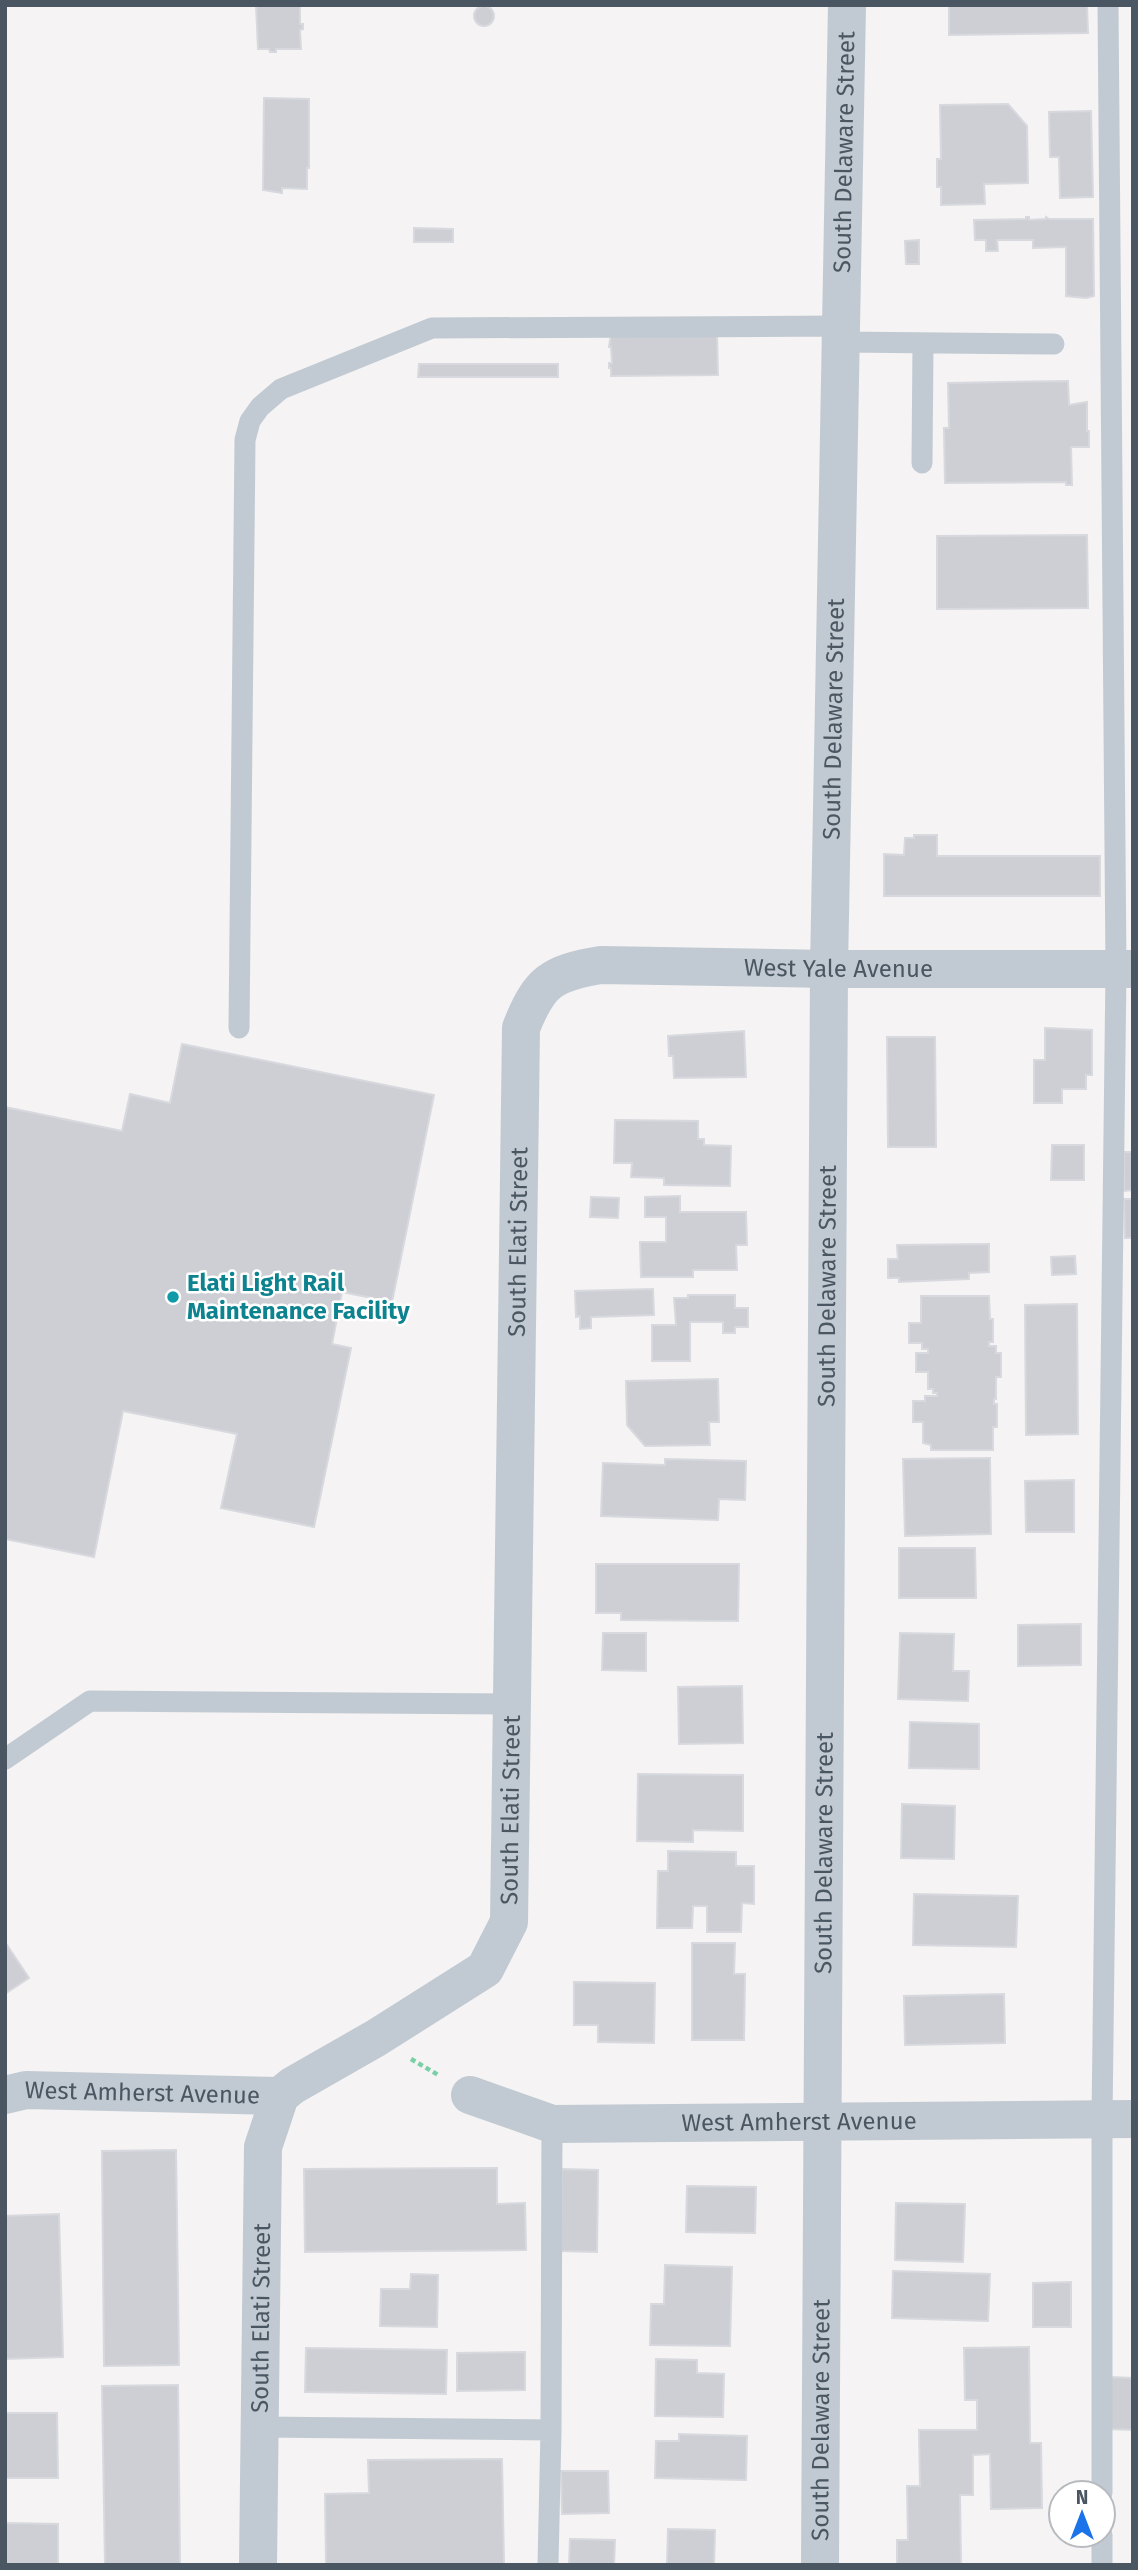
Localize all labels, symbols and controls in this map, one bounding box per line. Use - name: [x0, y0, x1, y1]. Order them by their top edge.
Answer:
- street label: South Delaware Street: [828, 31, 861, 273]
- street label: South Delaware Street: [817, 598, 850, 840]
- street label: West Yale Avenue: [744, 954, 933, 983]
- street label: South Elati Street: [503, 1147, 533, 1337]
- street label: South Delaware Street: [813, 1165, 842, 1407]
- place label: Elati Light Rail Maintenance Facility: [187, 1269, 410, 1325]
- marker: Elati Light Rail Maintenance Facility: [165, 1289, 181, 1305]
- street label: South Elati Street: [495, 1714, 526, 1905]
- street label: South Delaware Street: [809, 1732, 839, 1974]
- street label: West Amherst Avenue: [24, 2076, 260, 2110]
- street label: West Amherst Avenue: [681, 2107, 917, 2137]
- street label: South Elati Street: [246, 2223, 276, 2413]
- street label: South Delaware Street: [806, 2299, 836, 2541]
- north arrow: [1047, 2479, 1117, 2549]
- text: N: [1076, 2486, 1088, 2509]

